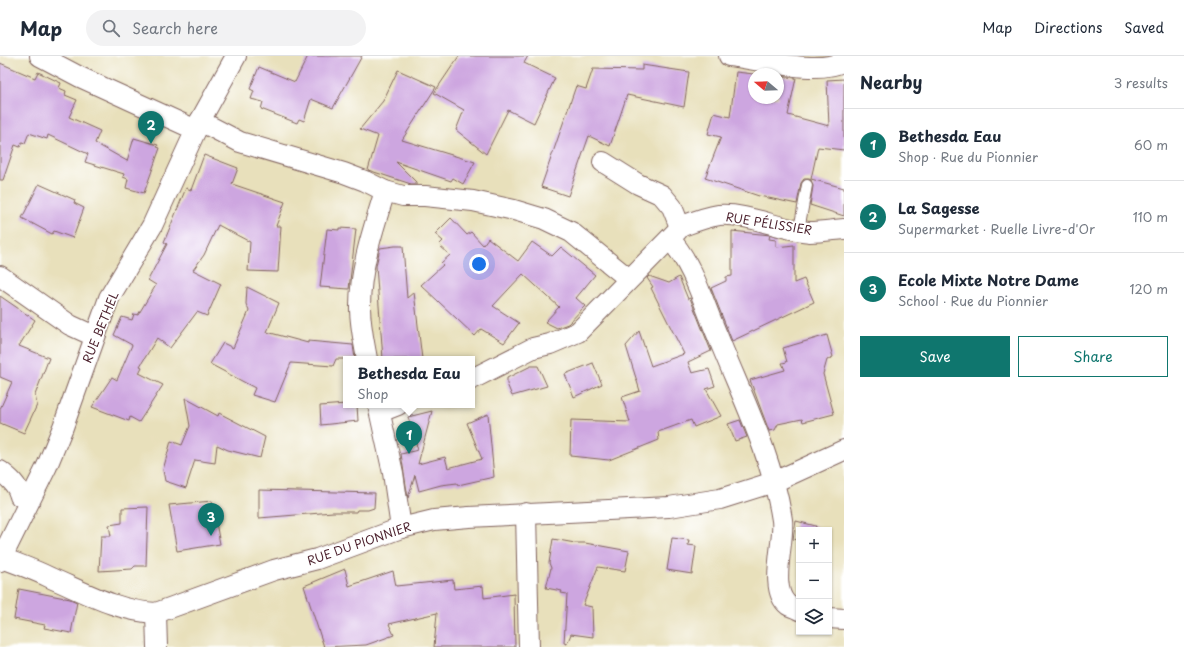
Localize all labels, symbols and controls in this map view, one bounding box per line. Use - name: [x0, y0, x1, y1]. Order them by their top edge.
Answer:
- search box: [86, 10, 366, 46]
- text: Map: [20, 14, 62, 42]
- text: Search here: [132, 16, 218, 39]
- icon: search: [100, 17, 122, 39]
- text: Map: [982, 17, 1012, 38]
- text: Directions: [1034, 17, 1102, 38]
- text: Saved: [1124, 17, 1164, 38]
- north arrow: [748, 68, 784, 104]
- text: Nearby: [860, 69, 922, 95]
- text: 3 results: [1114, 73, 1168, 92]
- pin: 2: [138, 111, 164, 144]
- text: Bethesda Eau: [898, 124, 1002, 147]
- text: 1: [870, 135, 876, 154]
- text: 60 m: [1134, 135, 1168, 154]
- text: Shop · Rue du Pionnier: [898, 147, 1038, 166]
- text: La Sagesse: [898, 196, 980, 219]
- street label: RUE PÉLISSIER: [725, 207, 813, 239]
- text: 2: [868, 207, 878, 226]
- text: 110 m: [1133, 207, 1168, 226]
- text: Supermarket · Ruelle Livre-d'Or: [898, 219, 1095, 238]
- your location: [469, 254, 489, 274]
- text: Ecole Mixte Notre Dame: [898, 268, 1079, 291]
- text: 3: [869, 279, 877, 298]
- text: 120 m: [1129, 279, 1168, 298]
- street label: RUE BETHEL: [77, 288, 123, 365]
- text: School · Rue du Pionnier: [898, 291, 1048, 310]
- button: Save: [860, 336, 1010, 377]
- button: Share: [1018, 336, 1168, 377]
- popup: [343, 356, 475, 408]
- text: Bethesda Eau: [357, 361, 461, 384]
- text: Shop: [357, 384, 388, 403]
- pin: 1: [396, 421, 422, 454]
- pin: 3: [198, 503, 224, 536]
- street label: RUE DU PIONNIER: [305, 517, 413, 569]
- map controls: [796, 527, 832, 635]
- button: +: [796, 527, 832, 563]
- button: −: [796, 563, 832, 599]
- button: layers: [796, 599, 832, 635]

